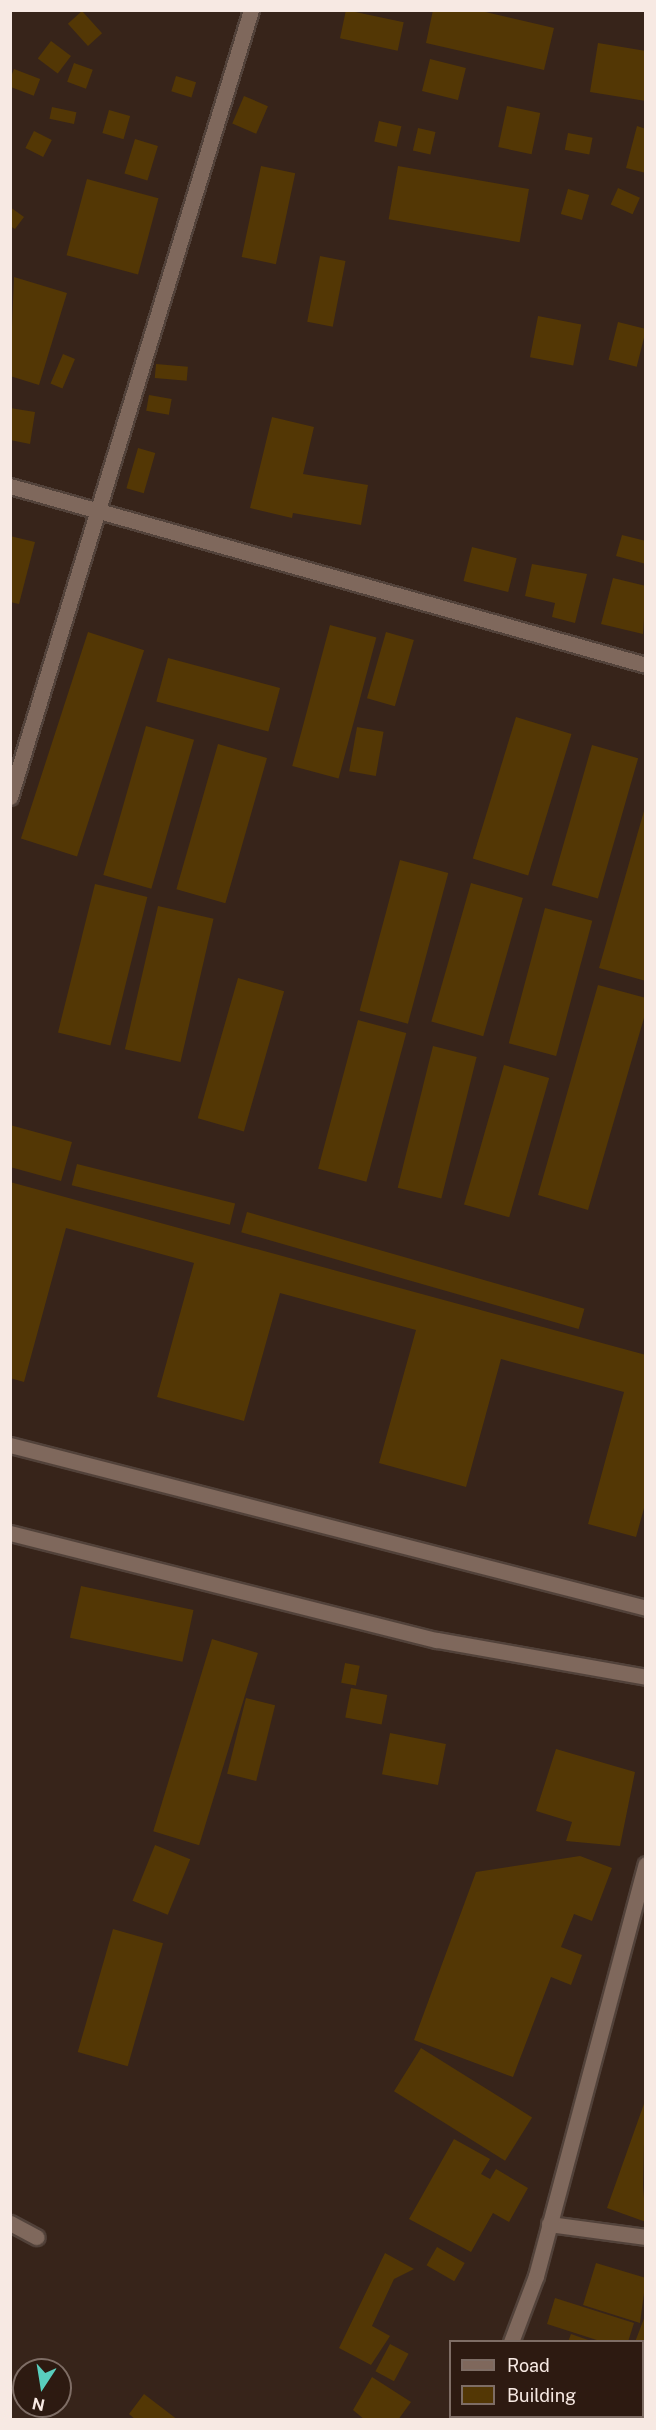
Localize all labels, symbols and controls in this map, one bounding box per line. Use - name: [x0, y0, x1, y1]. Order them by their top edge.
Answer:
- legend: [449, 2340, 644, 2418]
- text: Road: [507, 2355, 550, 2376]
- north arrow: [12, 2358, 72, 2418]
- text: Building: [507, 2385, 576, 2406]
- text: N: [30, 2394, 47, 2415]

